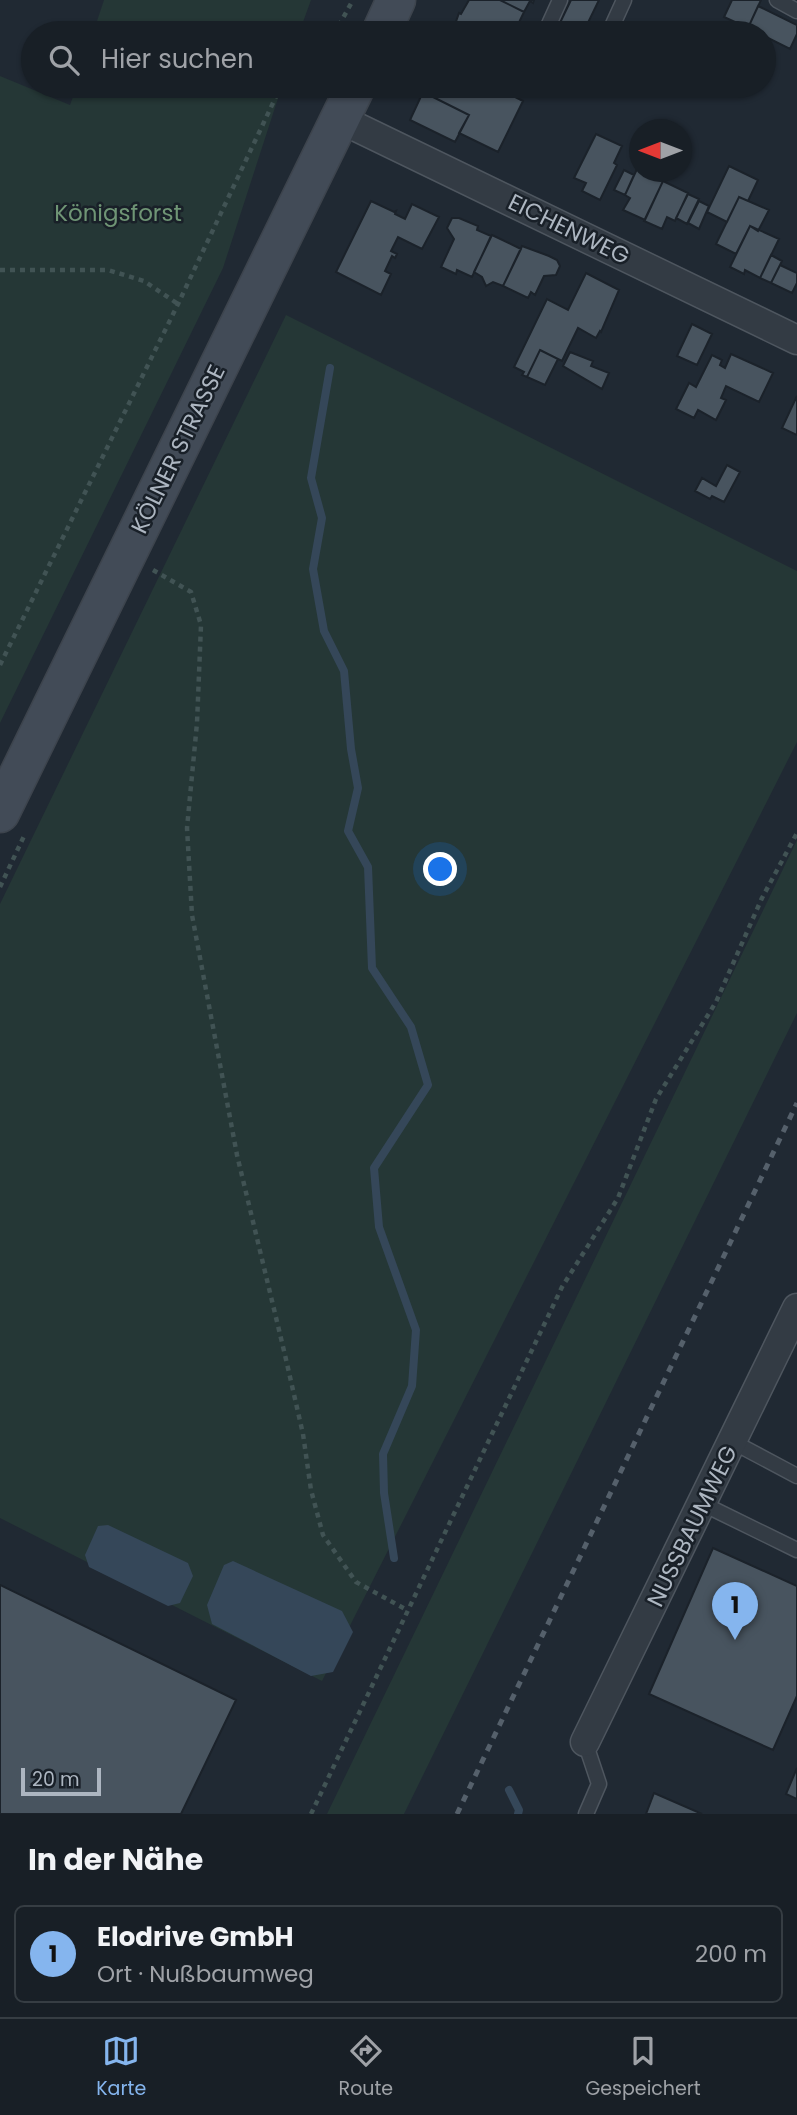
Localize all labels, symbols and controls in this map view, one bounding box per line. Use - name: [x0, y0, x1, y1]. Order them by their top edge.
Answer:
- search box: [21, 21, 776, 98]
- icon: search: [45, 41, 83, 79]
- text: Hier suchen: [101, 41, 254, 77]
- north arrow: [629, 119, 692, 182]
- street label: EICHENWEG: [503, 186, 635, 272]
- park label: Königsforst: [54, 197, 182, 229]
- street label: KÖLNER STRASSE: [123, 359, 233, 539]
- your location: [423, 852, 457, 886]
- street label: NUSSBAUMWEG: [639, 1440, 745, 1612]
- pin: 1: [712, 1582, 758, 1640]
- scale bar: [21, 1765, 102, 1797]
- text: 20 m: [32, 1766, 80, 1793]
- text: In der Nähe: [28, 1838, 203, 1881]
- text: Elodrive GmbH: [97, 1919, 294, 1955]
- text: 1: [49, 1938, 57, 1970]
- text: 200 m: [695, 1938, 767, 1970]
- text: Ort · Nußbaumweg: [97, 1958, 314, 1990]
- tab: Karte: [96, 2032, 146, 2103]
- tab: Route: [339, 2032, 393, 2103]
- tab: Gespeichert: [586, 2032, 701, 2103]

